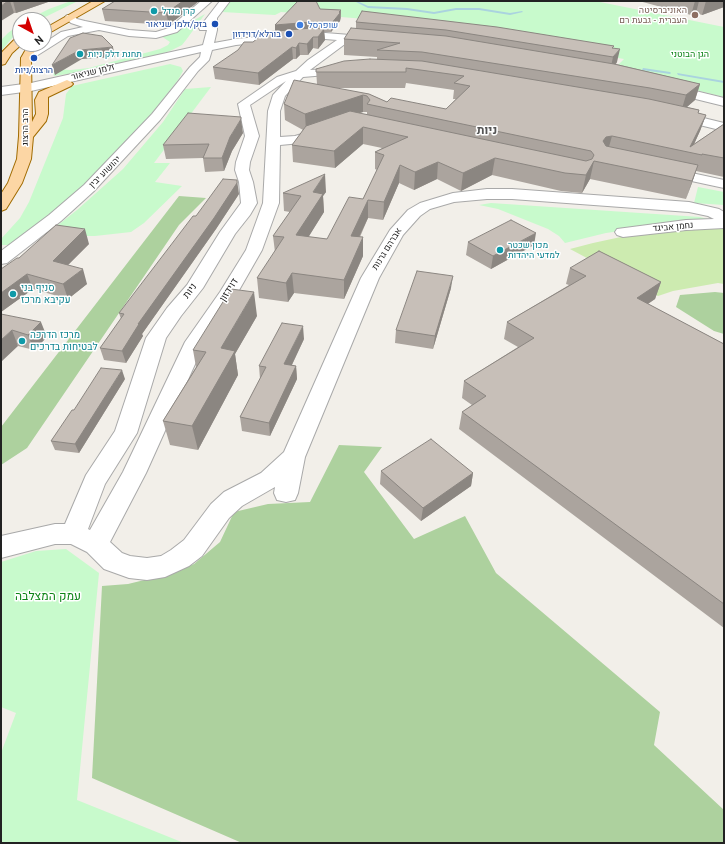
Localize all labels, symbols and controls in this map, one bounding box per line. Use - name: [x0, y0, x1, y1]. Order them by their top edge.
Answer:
- place label: האוניברסיטה העברית - גבעת רם: [619, 5, 687, 26]
- marker: קרן מנדל: [149, 6, 159, 16]
- place label: קרן מנדל: [162, 6, 195, 16]
- marker: האוניברסיטה העברית - גבעת רם: [690, 10, 700, 20]
- north arrow: [12, 12, 52, 52]
- place label: בזק/זלמן שניאור: [146, 19, 207, 29]
- marker: בזק/זלמן שניאור: [210, 19, 220, 29]
- marker: שופרסל: [295, 20, 305, 30]
- place label: שופרסל: [308, 20, 338, 30]
- place label: בורלא/דוידזון: [232, 29, 281, 39]
- marker: בורלא/דוידזון: [284, 29, 294, 39]
- text: N: [32, 33, 46, 48]
- marker: תחנת דלק ניות: [75, 49, 85, 59]
- place label: תחנת דלק ניות: [88, 49, 142, 59]
- park label: הגן הבוטני: [671, 49, 709, 59]
- marker: הרצוג/ניות: [29, 53, 39, 63]
- street label: זלמן שניאור: [70, 61, 116, 83]
- place label: הרצוג/ניות: [15, 65, 53, 75]
- street label: הרב הרצוג: [20, 108, 30, 146]
- district label: ניות: [477, 124, 497, 138]
- street label: יהושוע יבין: [87, 154, 123, 190]
- street label: נחמן אביגד: [652, 220, 694, 234]
- street label: אברהם גרנות: [370, 226, 404, 272]
- place label: מכון שכטר למדעי היהדות: [508, 240, 560, 261]
- marker: מכון שכטר למדעי היהדות: [495, 245, 505, 255]
- street label: דוידזון: [217, 276, 241, 304]
- street label: ניות: [180, 281, 200, 301]
- place label: סניף בני עקיבא מרכז: [21, 282, 71, 306]
- marker: סניף בני עקיבא מרכז: [8, 289, 18, 299]
- place label: מרכז הדרכה לבטיחות בדרכים: [30, 329, 98, 352]
- marker: מרכז הדרכה לבטיחות בדרכים: [17, 336, 27, 346]
- park label: עמק המצלבה: [15, 590, 81, 604]

